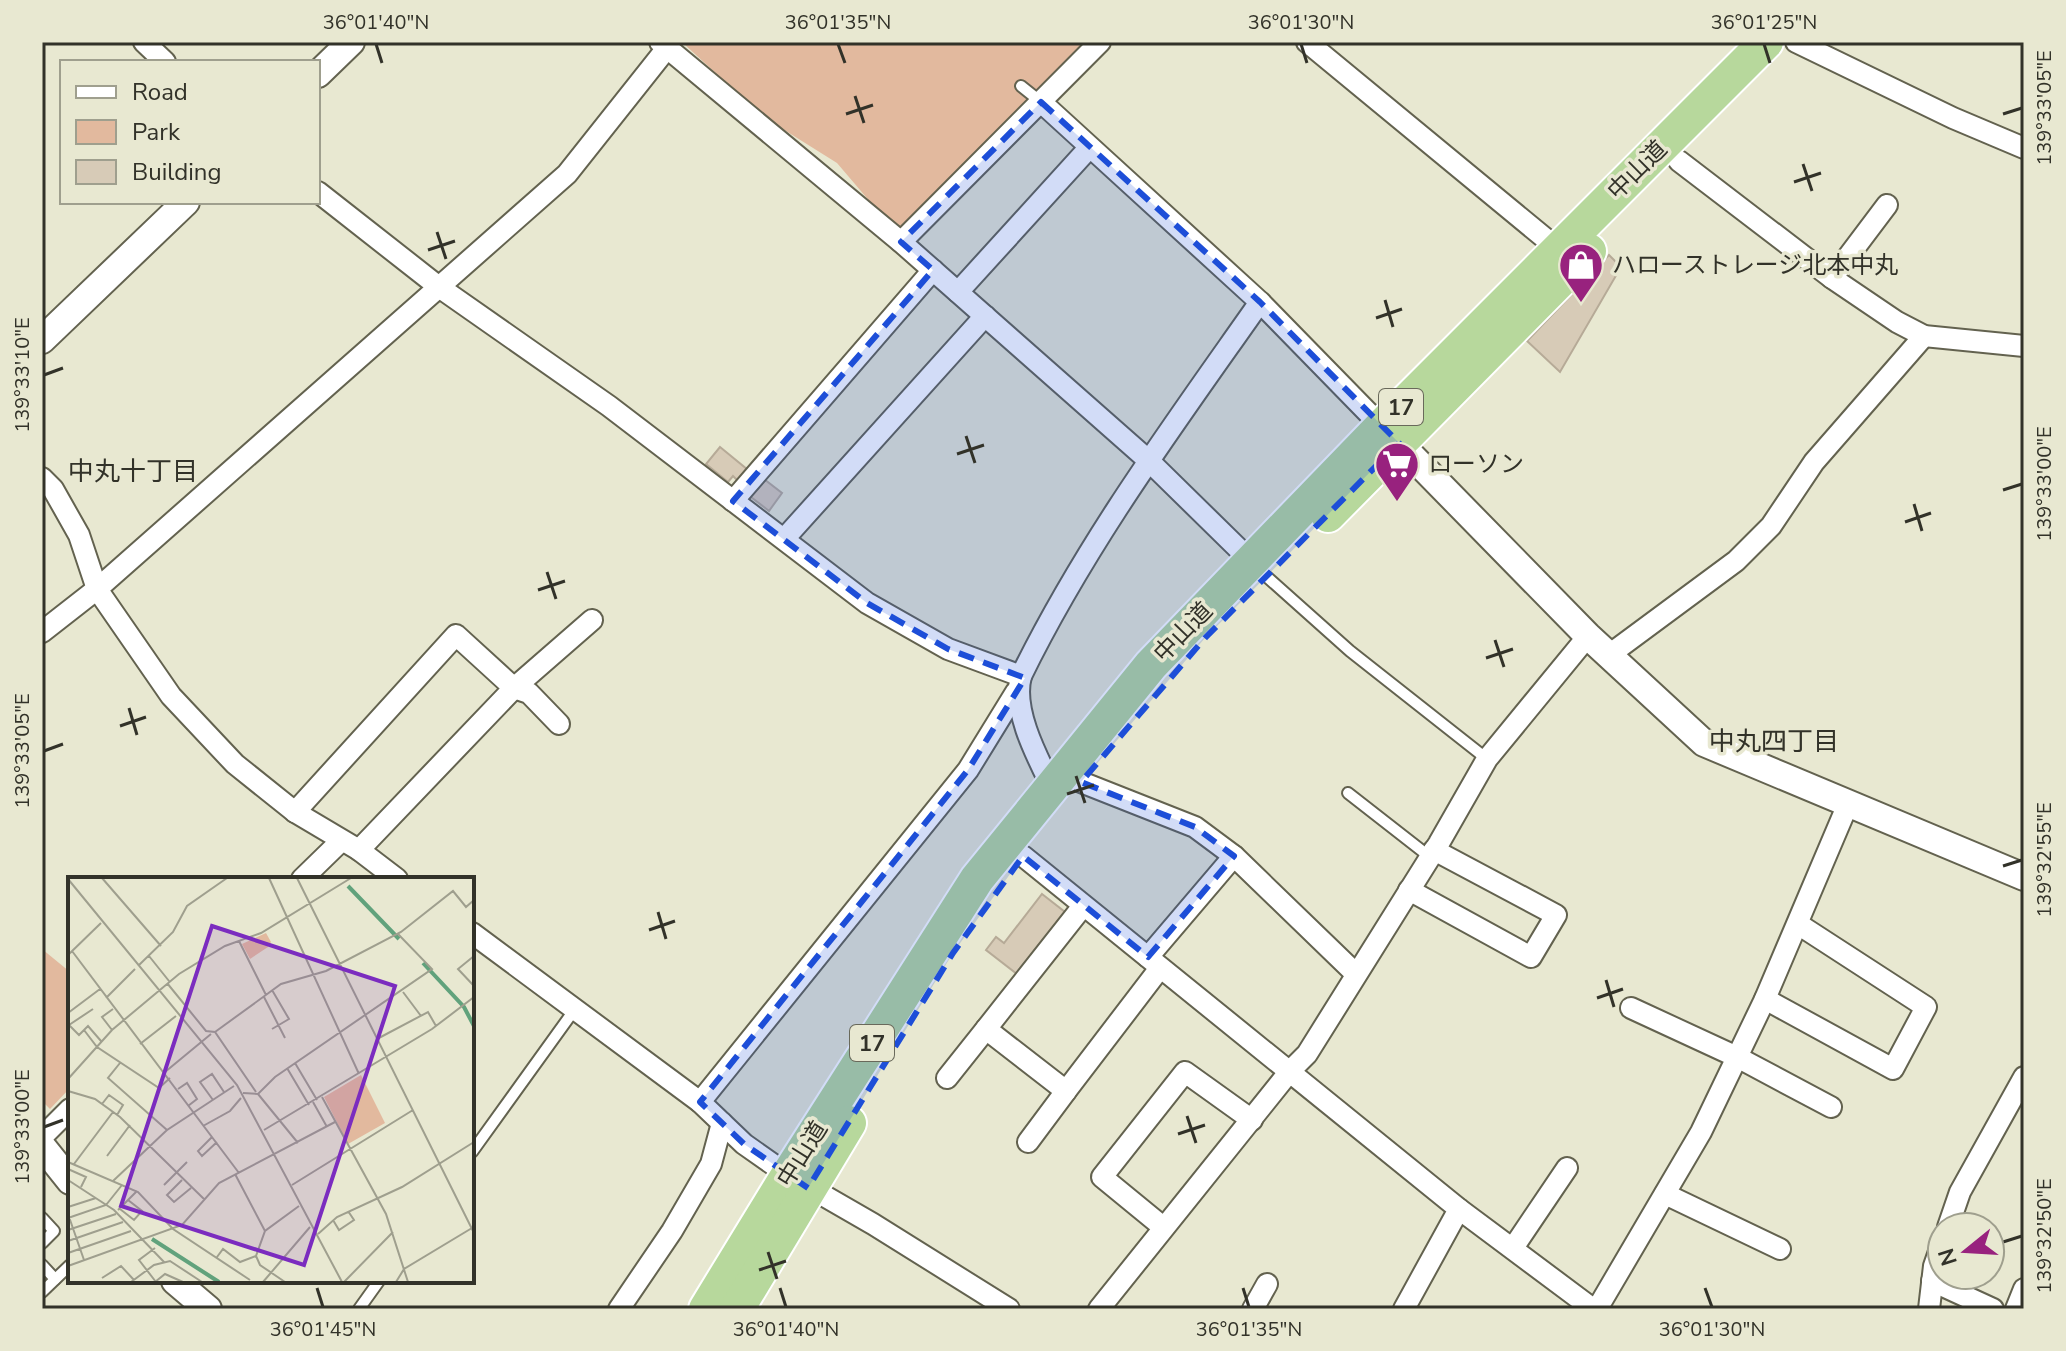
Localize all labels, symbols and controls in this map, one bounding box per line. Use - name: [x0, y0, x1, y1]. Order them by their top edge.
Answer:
- text: 36°01'40"N: [323, 9, 429, 36]
- text: 36°01'35"N: [785, 9, 891, 36]
- text: 36°01'30"N: [1248, 9, 1354, 36]
- text: 36°01'25"N: [1711, 9, 1817, 36]
- text: 139°33'05"E: [2031, 50, 2058, 166]
- legend: [60, 60, 320, 204]
- text: Road: [132, 76, 188, 108]
- text: Park: [132, 116, 181, 148]
- street label: 中山道: [1600, 133, 1674, 207]
- text: Building: [132, 156, 222, 188]
- shop icon: ハローストレージ北本中丸: [1557, 241, 1605, 304]
- place label: ハローストレージ北本中丸: [1612, 249, 1898, 281]
- text: 139°33'10"E: [9, 317, 36, 433]
- road number: 17: [1379, 389, 1423, 425]
- text: 139°33'00"E: [2031, 426, 2058, 542]
- supermarket icon: ローソン: [1373, 440, 1421, 503]
- place label: ローソン: [1428, 448, 1524, 480]
- district label: 中丸十丁目: [68, 454, 198, 489]
- street label: 中山道: [1146, 595, 1220, 669]
- text: 139°33'05"E: [9, 693, 36, 809]
- district label: 中丸四丁目: [1709, 724, 1839, 759]
- text: 139°32'55"E: [2031, 802, 2058, 918]
- inset map: [68, 877, 474, 1283]
- road number: 17: [850, 1025, 894, 1061]
- text: 139°33'00"E: [9, 1069, 36, 1185]
- street label: 中山道: [769, 1115, 835, 1193]
- text: 139°32'50"E: [2031, 1178, 2058, 1294]
- north arrow: [1926, 1211, 2006, 1291]
- text: N: [1931, 1244, 1965, 1269]
- text: 36°01'45"N: [270, 1316, 376, 1343]
- text: 36°01'40"N: [733, 1316, 839, 1343]
- text: 36°01'35"N: [1196, 1316, 1302, 1343]
- text: 36°01'30"N: [1659, 1316, 1765, 1343]

